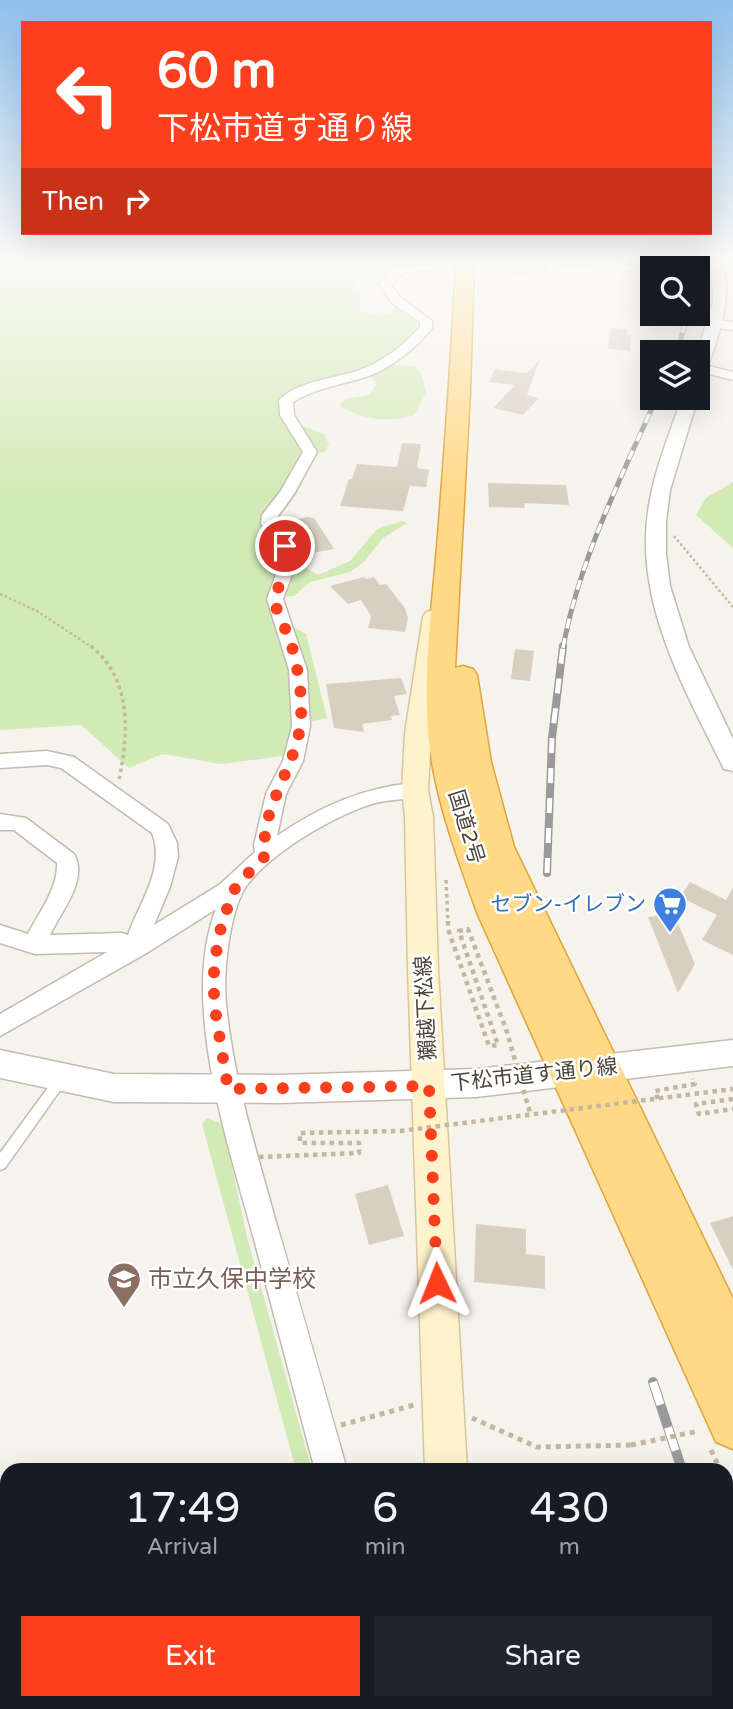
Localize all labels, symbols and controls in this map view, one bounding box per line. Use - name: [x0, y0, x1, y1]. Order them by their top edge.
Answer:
- text: 60 m: [157, 42, 276, 101]
- icon: left: [42, 49, 133, 140]
- text: 下松市道す通り線: [157, 110, 413, 148]
- icon: right: [118, 182, 156, 220]
- text: Then: [42, 186, 104, 217]
- map controls: [640, 256, 710, 410]
- button: search: [640, 256, 710, 326]
- button: layers: [640, 340, 710, 410]
- pin: [255, 516, 315, 576]
- icon: arrive: [266, 527, 304, 565]
- street label: 国道2号: [443, 787, 489, 867]
- supermarket icon: セブン-イレブン: [651, 885, 689, 934]
- place label: セブン-イレブン: [490, 892, 646, 917]
- street label: 獺越下松線: [411, 955, 441, 1061]
- street label: 下松市道す通り線: [449, 1054, 619, 1096]
- position arrow: [400, 1246, 474, 1320]
- school or university icon: 市立久保中学校: [105, 1260, 143, 1309]
- place label: 市立久保中学校: [148, 1265, 316, 1294]
- text: 17:49: [124, 1483, 241, 1534]
- text: 6: [372, 1483, 398, 1534]
- text: 430: [530, 1483, 609, 1534]
- text: Arrival: [147, 1533, 218, 1561]
- text: min: [365, 1533, 406, 1561]
- text: m: [559, 1533, 580, 1561]
- button: Exit: [21, 1616, 360, 1696]
- button: Share: [374, 1616, 712, 1696]

